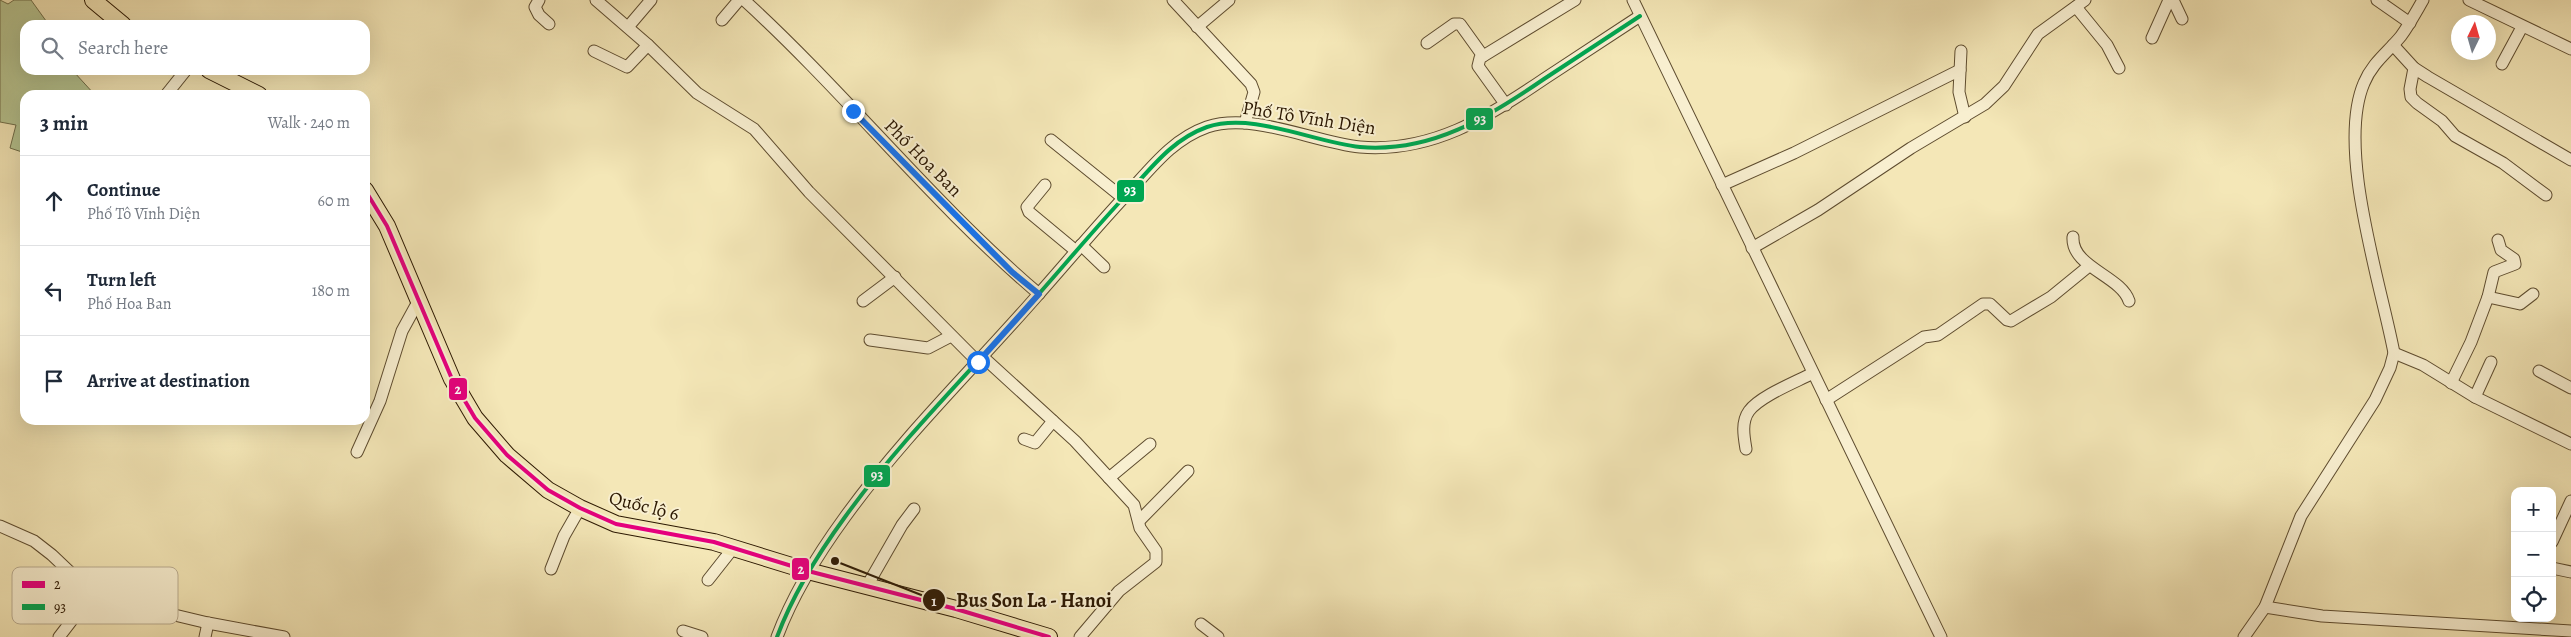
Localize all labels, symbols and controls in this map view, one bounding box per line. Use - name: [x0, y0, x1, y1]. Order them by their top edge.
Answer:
- north arrow: [2451, 15, 2496, 60]
- search box: [20, 20, 370, 75]
- icon: search: [38, 34, 66, 62]
- text: Search here: [78, 35, 168, 61]
- street label: Phố Tô Vĩnh Diện: [1241, 95, 1377, 141]
- route end: [842, 100, 865, 123]
- line badge: 93: [1465, 107, 1494, 131]
- text: 3 min: [40, 109, 88, 137]
- text: 93: [1474, 110, 1486, 129]
- text: Walk · 240 m: [268, 112, 350, 134]
- street label: Phố Hoa Ban: [878, 113, 968, 203]
- text: Continue: [87, 177, 161, 203]
- line badge: 93: [1116, 179, 1145, 203]
- text: 93: [1124, 181, 1136, 200]
- icon: ahead: [40, 187, 68, 215]
- text: 60 m: [318, 190, 350, 212]
- text: Phố Tô Vĩnh Diện: [87, 203, 200, 225]
- text: Turn left: [87, 267, 156, 293]
- icon: left: [40, 277, 68, 305]
- text: 180 m: [312, 280, 350, 302]
- text: Phố Hoa Ban: [87, 293, 172, 315]
- route start: [967, 351, 990, 374]
- icon: arrive: [40, 367, 68, 395]
- text: Arrive at destination: [87, 368, 250, 394]
- line badge: 2: [448, 377, 468, 401]
- text: 2: [455, 380, 462, 399]
- line badge: 93: [863, 464, 891, 488]
- text: 93: [871, 466, 883, 485]
- street label: Quốc lộ 6: [606, 485, 682, 527]
- map controls: [2511, 487, 2556, 622]
- button: +: [2511, 487, 2556, 532]
- button: −: [2511, 532, 2556, 577]
- line badge: 2: [791, 557, 810, 581]
- text: 2: [798, 560, 805, 579]
- legend: [12, 567, 178, 624]
- text: 2: [54, 575, 61, 594]
- button: locate: [2511, 577, 2556, 622]
- callout: Bus Son La - Hanoi: [921, 583, 1123, 618]
- text: Bus Son La - Hanoi: [956, 587, 1112, 614]
- text: 1: [931, 591, 937, 611]
- text: 93: [54, 598, 66, 617]

